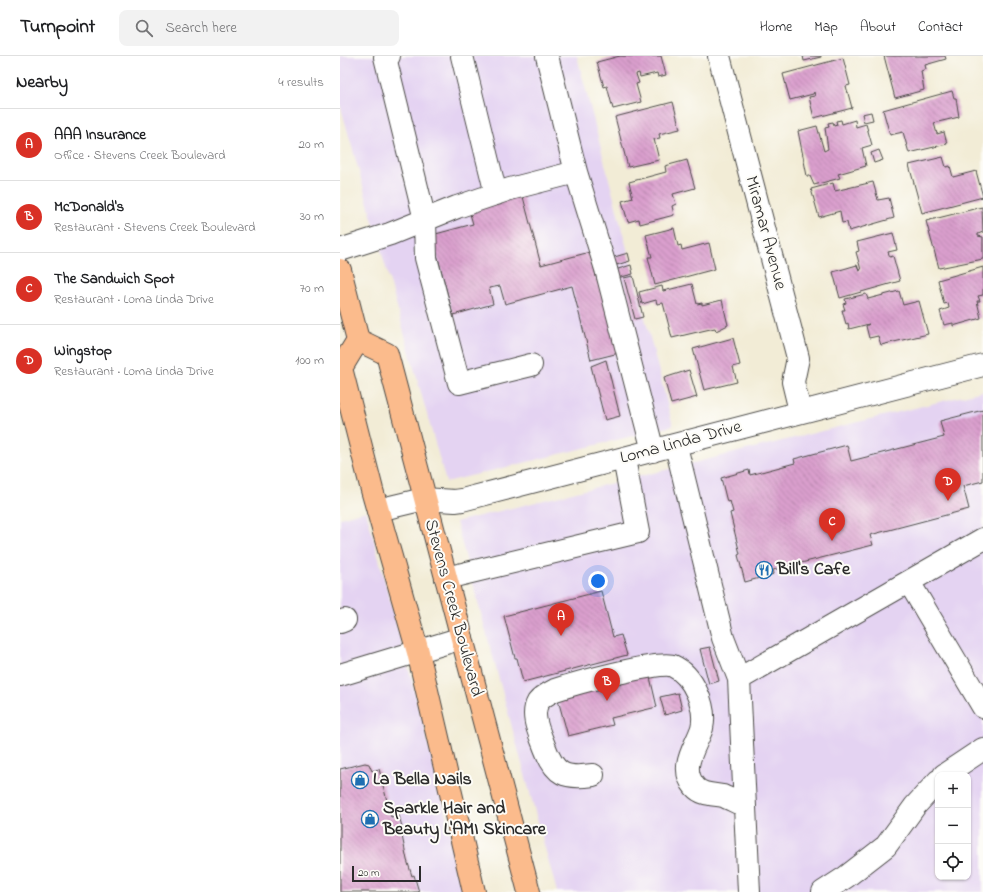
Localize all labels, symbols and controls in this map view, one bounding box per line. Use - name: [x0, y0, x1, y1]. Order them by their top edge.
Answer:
- search box: [119, 10, 399, 46]
- text: Turnpoint: [20, 14, 95, 41]
- icon: search: [133, 17, 155, 39]
- text: Search here: [165, 17, 237, 39]
- text: Home: [760, 17, 792, 38]
- text: Map: [814, 17, 838, 38]
- text: About: [860, 17, 896, 38]
- text: Contact: [918, 17, 963, 38]
- text: Nearby: [16, 70, 68, 95]
- text: 4 results: [278, 73, 324, 92]
- text: AAA Insurance: [54, 124, 146, 146]
- text: A: [25, 135, 33, 154]
- text: 20 m: [299, 135, 324, 154]
- text: Office · Stevens Creek Boulevard: [54, 146, 225, 165]
- street label: Miramar Avenue: [737, 173, 793, 294]
- text: McDonald's: [54, 196, 124, 218]
- text: B: [25, 207, 33, 226]
- text: 30 m: [300, 207, 324, 226]
- text: Restaurant · Stevens Creek Boulevard: [54, 218, 256, 237]
- text: The Sandwich Spot: [54, 268, 174, 290]
- text: C: [25, 279, 33, 298]
- text: 70 m: [300, 279, 324, 298]
- text: Restaurant · Loma Linda Drive: [54, 290, 214, 309]
- text: Wingstop: [54, 340, 112, 362]
- text: D: [24, 351, 34, 370]
- text: 100 m: [295, 351, 324, 370]
- text: Restaurant · Loma Linda Drive: [54, 362, 214, 381]
- street label: Loma Linda Drive: [617, 414, 746, 472]
- pin: D: [935, 468, 961, 501]
- pin: C: [819, 508, 845, 541]
- street label: Stevens Creek Boulevard: [417, 516, 489, 700]
- place label: Bill's Cafe: [776, 557, 851, 583]
- restaurant icon: Bill's Cafe: [754, 560, 774, 580]
- your location: [588, 571, 608, 591]
- pin: A: [548, 603, 574, 636]
- pin: B: [594, 668, 620, 701]
- place label: La Bella Nails: [373, 767, 472, 793]
- shop icon: La Bella Nails: [350, 770, 370, 790]
- map controls: [935, 772, 971, 880]
- button: +: [935, 772, 971, 808]
- place label: Sparkle Hair and Beauty L'AMI Skincare: [382, 796, 547, 844]
- button: −: [935, 808, 971, 844]
- shop icon: Sparkle Hair and Beauty L'AMI Skincare: [360, 809, 380, 829]
- button: locate: [935, 844, 971, 880]
- scale bar: [352, 864, 421, 883]
- text: 20 m: [358, 865, 380, 881]

